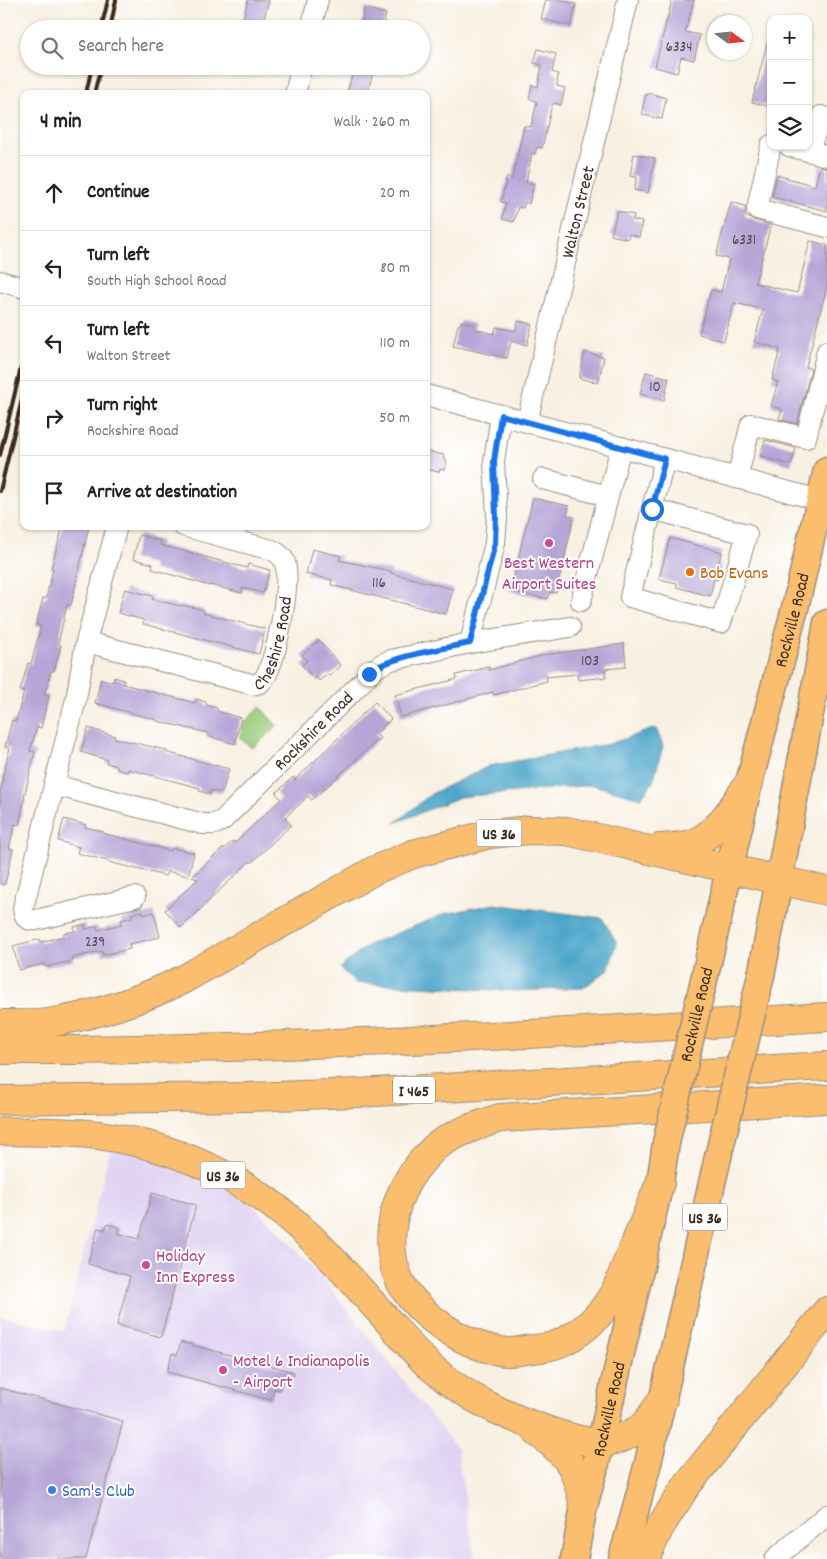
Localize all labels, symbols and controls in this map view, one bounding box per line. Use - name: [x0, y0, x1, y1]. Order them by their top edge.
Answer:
- north arrow: [707, 15, 752, 60]
- map controls: [767, 15, 812, 150]
- button: +: [767, 15, 812, 60]
- search box: [20, 20, 430, 75]
- icon: search: [38, 34, 66, 62]
- text: Search here: [78, 34, 164, 61]
- house number: 6334: [666, 37, 692, 59]
- button: −: [767, 60, 812, 105]
- button: layers: [767, 105, 812, 150]
- text: 4 min: [40, 108, 82, 138]
- text: Walk · 260 m: [334, 111, 410, 134]
- street label: Walton Street: [557, 164, 603, 261]
- icon: ahead: [40, 179, 68, 207]
- text: Continue: [87, 180, 149, 207]
- text: 20 m: [380, 182, 410, 205]
- house number: 6331: [732, 230, 756, 252]
- text: Turn left: [87, 243, 150, 270]
- icon: left: [40, 254, 68, 282]
- text: 80 m: [380, 257, 410, 280]
- text: South High School Road: [87, 270, 227, 293]
- text: Turn left: [87, 318, 150, 345]
- icon: left: [40, 329, 68, 357]
- text: 110 m: [380, 332, 410, 355]
- text: Walton Street: [87, 345, 170, 368]
- house number: 10: [649, 377, 661, 399]
- text: Turn right: [87, 393, 158, 420]
- icon: right: [40, 404, 68, 432]
- text: 50 m: [379, 407, 410, 430]
- text: Rockshire Road: [87, 420, 178, 443]
- icon: arrive: [40, 479, 68, 507]
- text: Arrive at destination: [87, 480, 237, 507]
- route start: [641, 498, 664, 521]
- marker: Best Western Airport Suites: [543, 537, 555, 549]
- place label: Best Western Airport Suites: [502, 552, 596, 598]
- place label: Bob Evans: [700, 562, 768, 587]
- marker: Bob Evans: [684, 566, 696, 578]
- street label: Rockville Road: [770, 571, 818, 671]
- house number: 116: [372, 573, 386, 595]
- street label: Cheshire Road: [250, 595, 300, 699]
- house number: 103: [581, 651, 599, 673]
- route end: [358, 663, 381, 686]
- street label: Rockshire Road: [270, 687, 360, 777]
- road number: US 36: [476, 820, 522, 846]
- house number: 239: [85, 932, 105, 954]
- street label: Rockville Road: [675, 965, 721, 1065]
- road number: I 465: [393, 1076, 435, 1104]
- road number: US 36: [200, 1162, 246, 1188]
- road number: US 36: [682, 1204, 728, 1230]
- place label: Holiday Inn Express: [156, 1245, 235, 1291]
- marker: Holiday Inn Express: [140, 1259, 152, 1271]
- place label: Motel 6 Indianapolis - Airport: [233, 1350, 370, 1396]
- street label: Rockville Road: [588, 1360, 634, 1459]
- marker: Motel 6 Indianapolis - Airport: [217, 1364, 229, 1376]
- place label: Sam's Club: [62, 1480, 135, 1505]
- marker: Sam's Club: [46, 1484, 58, 1496]

